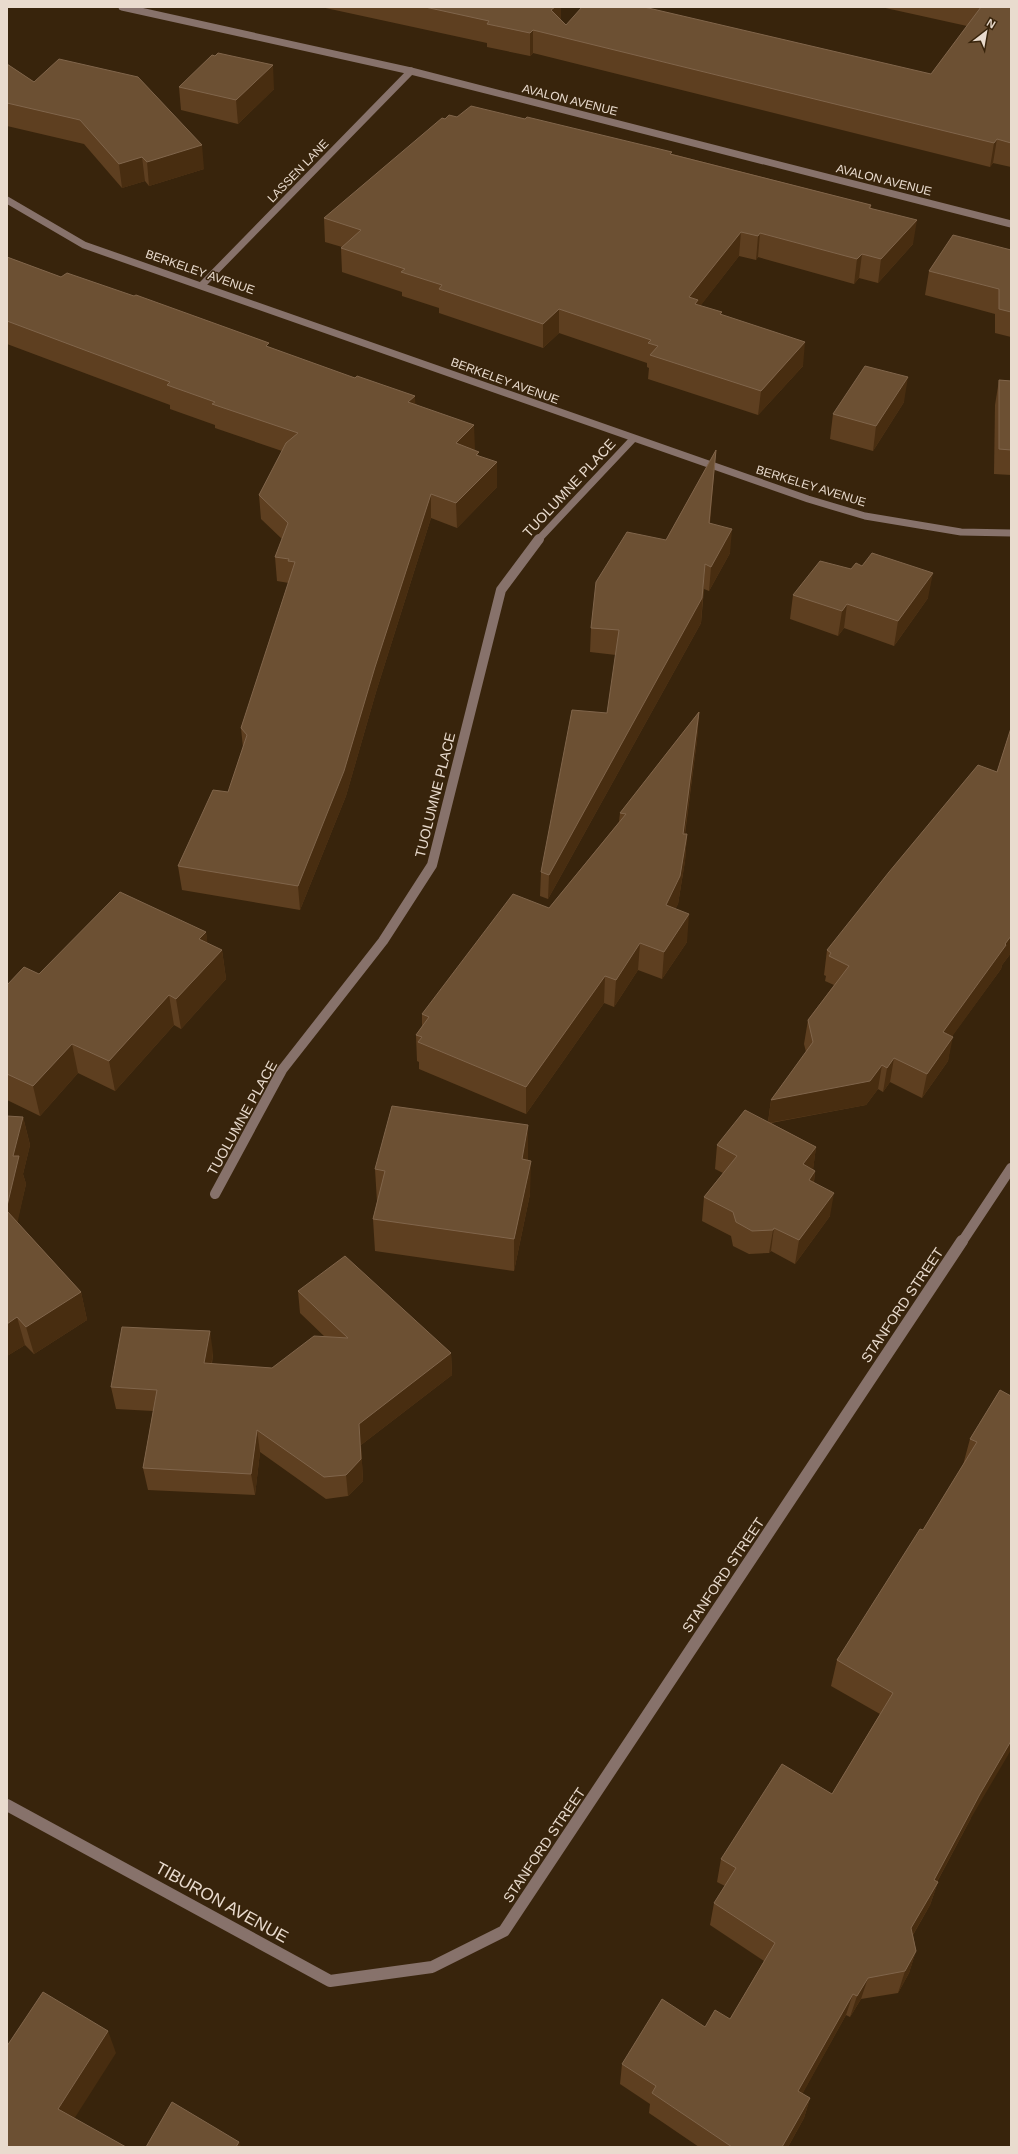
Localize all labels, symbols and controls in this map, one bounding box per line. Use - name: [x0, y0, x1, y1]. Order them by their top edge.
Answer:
- north arrow: [966, 12, 1006, 52]
- text: N: [985, 16, 998, 31]
- street label: AVALON AVENUE: [521, 81, 619, 119]
- street label: LASSEN LANE: [264, 137, 332, 205]
- street label: AVALON AVENUE: [835, 161, 933, 199]
- street label: BERKELEY AVENUE: [144, 247, 256, 297]
- street label: BERKELEY AVENUE: [449, 355, 561, 407]
- street label: TUOLUMNE PLACE: [519, 436, 619, 540]
- street label: BERKELEY AVENUE: [754, 463, 868, 509]
- street label: TUOLUMNE PLACE: [412, 731, 458, 859]
- street label: TUOLUMNE PLACE: [204, 1058, 280, 1178]
- street label: STANFORD STREET: [858, 1244, 947, 1365]
- street label: STANFORD STREET: [679, 1514, 768, 1635]
- street label: STANFORD STREET: [500, 1784, 589, 1905]
- street label: TIBURON AVENUE: [152, 1858, 291, 1947]

